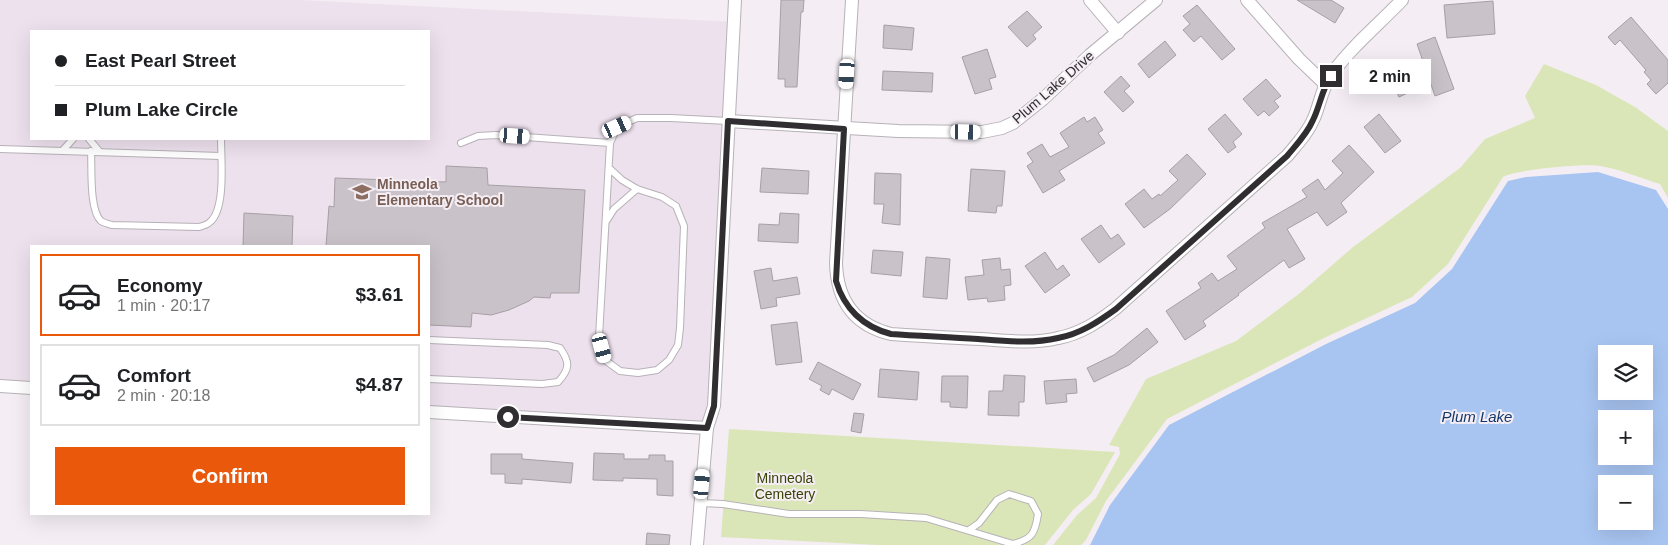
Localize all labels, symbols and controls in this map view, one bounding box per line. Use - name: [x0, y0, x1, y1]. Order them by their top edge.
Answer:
- street label: Plum Lake Drive: [1009, 47, 1097, 127]
- text: East Pearl Street: [85, 50, 236, 71]
- callout: 2 min: [1348, 58, 1431, 94]
- car: [838, 59, 855, 89]
- route end: [1320, 65, 1342, 87]
- text: 2 min: [1369, 68, 1411, 85]
- text: Plum Lake Circle: [85, 99, 238, 120]
- car: [600, 114, 633, 140]
- car: [950, 124, 981, 140]
- car: [499, 127, 530, 145]
- place label: Minneola Elementary School: [377, 176, 503, 208]
- school or university icon: Minneola Elementary School: [351, 181, 373, 203]
- icon: car: [57, 273, 102, 318]
- text: Economy: [117, 275, 203, 296]
- text: $3.61: [355, 284, 403, 305]
- text: 1 min · 20:17: [117, 297, 210, 314]
- car: [590, 332, 613, 364]
- map controls: [1598, 345, 1653, 530]
- button: layers: [1598, 345, 1653, 400]
- icon: car: [57, 363, 102, 408]
- text: Comfort: [117, 365, 191, 386]
- text: $4.87: [355, 374, 403, 395]
- text: 2 min · 20:18: [117, 387, 210, 404]
- route start: [497, 406, 519, 428]
- water label: Plum Lake: [1442, 408, 1512, 425]
- button: +: [1598, 410, 1653, 465]
- button: Confirm: [55, 447, 405, 505]
- car: [693, 468, 710, 500]
- park label: Minneola Cemetery: [755, 470, 815, 502]
- button: −: [1598, 475, 1653, 530]

